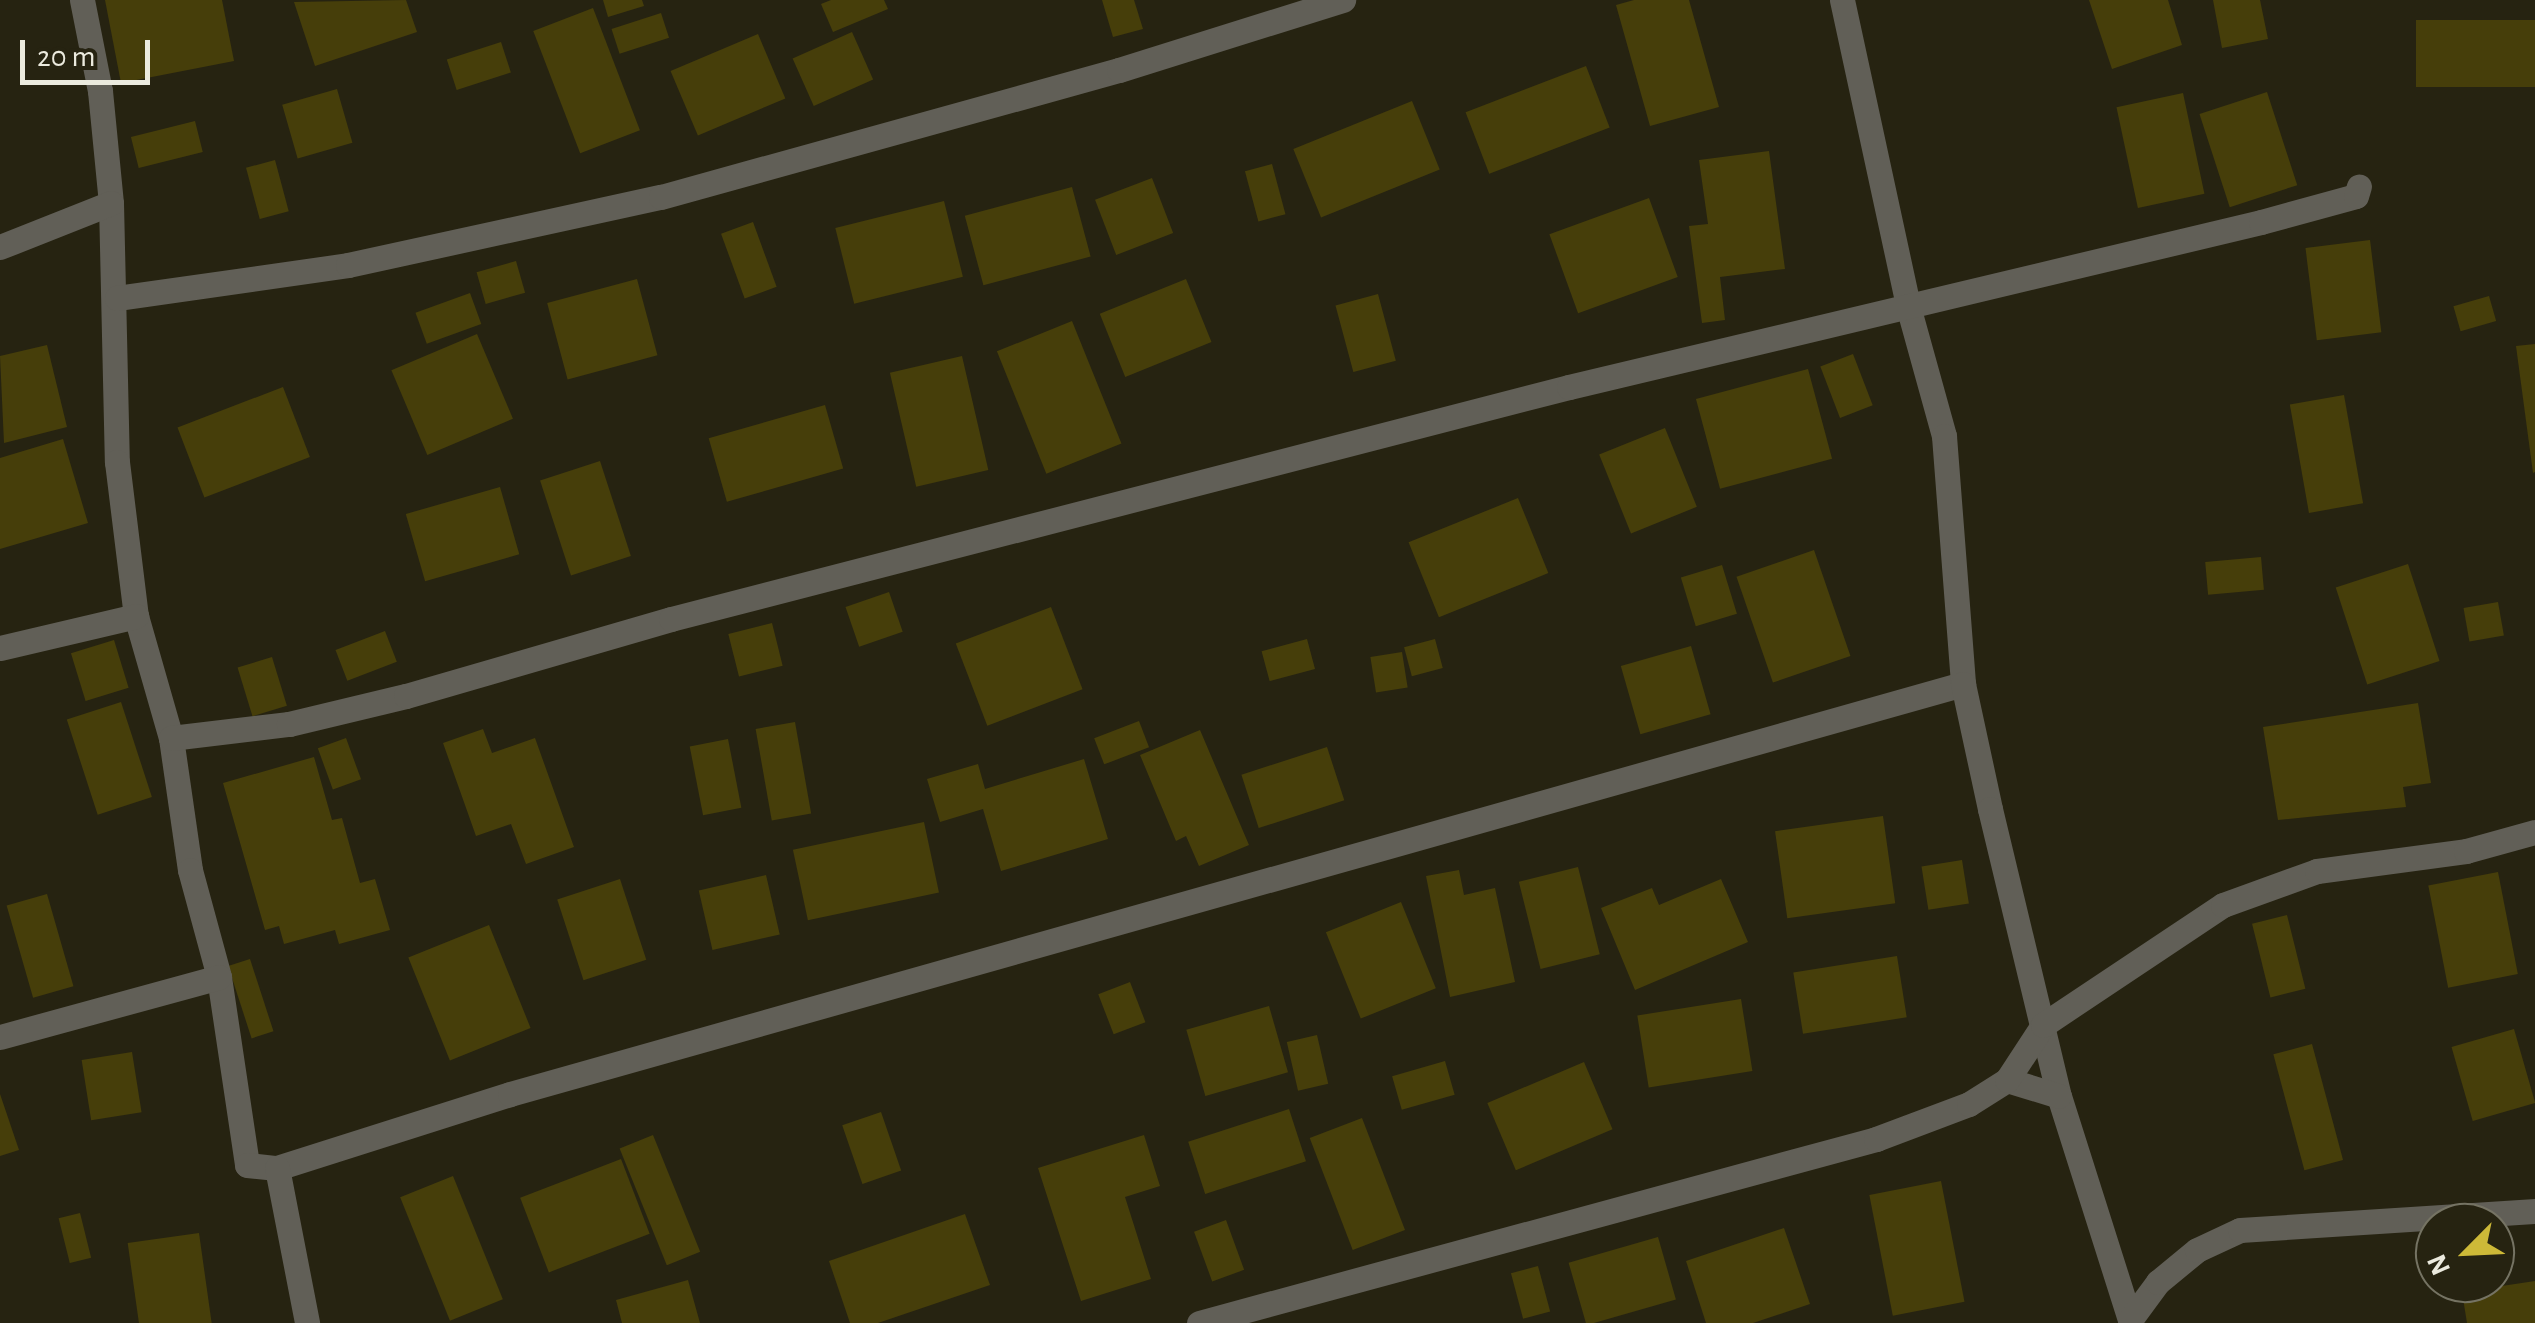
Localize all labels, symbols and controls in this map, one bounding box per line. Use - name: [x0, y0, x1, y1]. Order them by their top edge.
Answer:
- scale bar: [25, 20, 155, 82]
- text: 20 m: [37, 42, 95, 72]
- north arrow: [2415, 1203, 2515, 1303]
- text: N: [2423, 1250, 2456, 1279]

